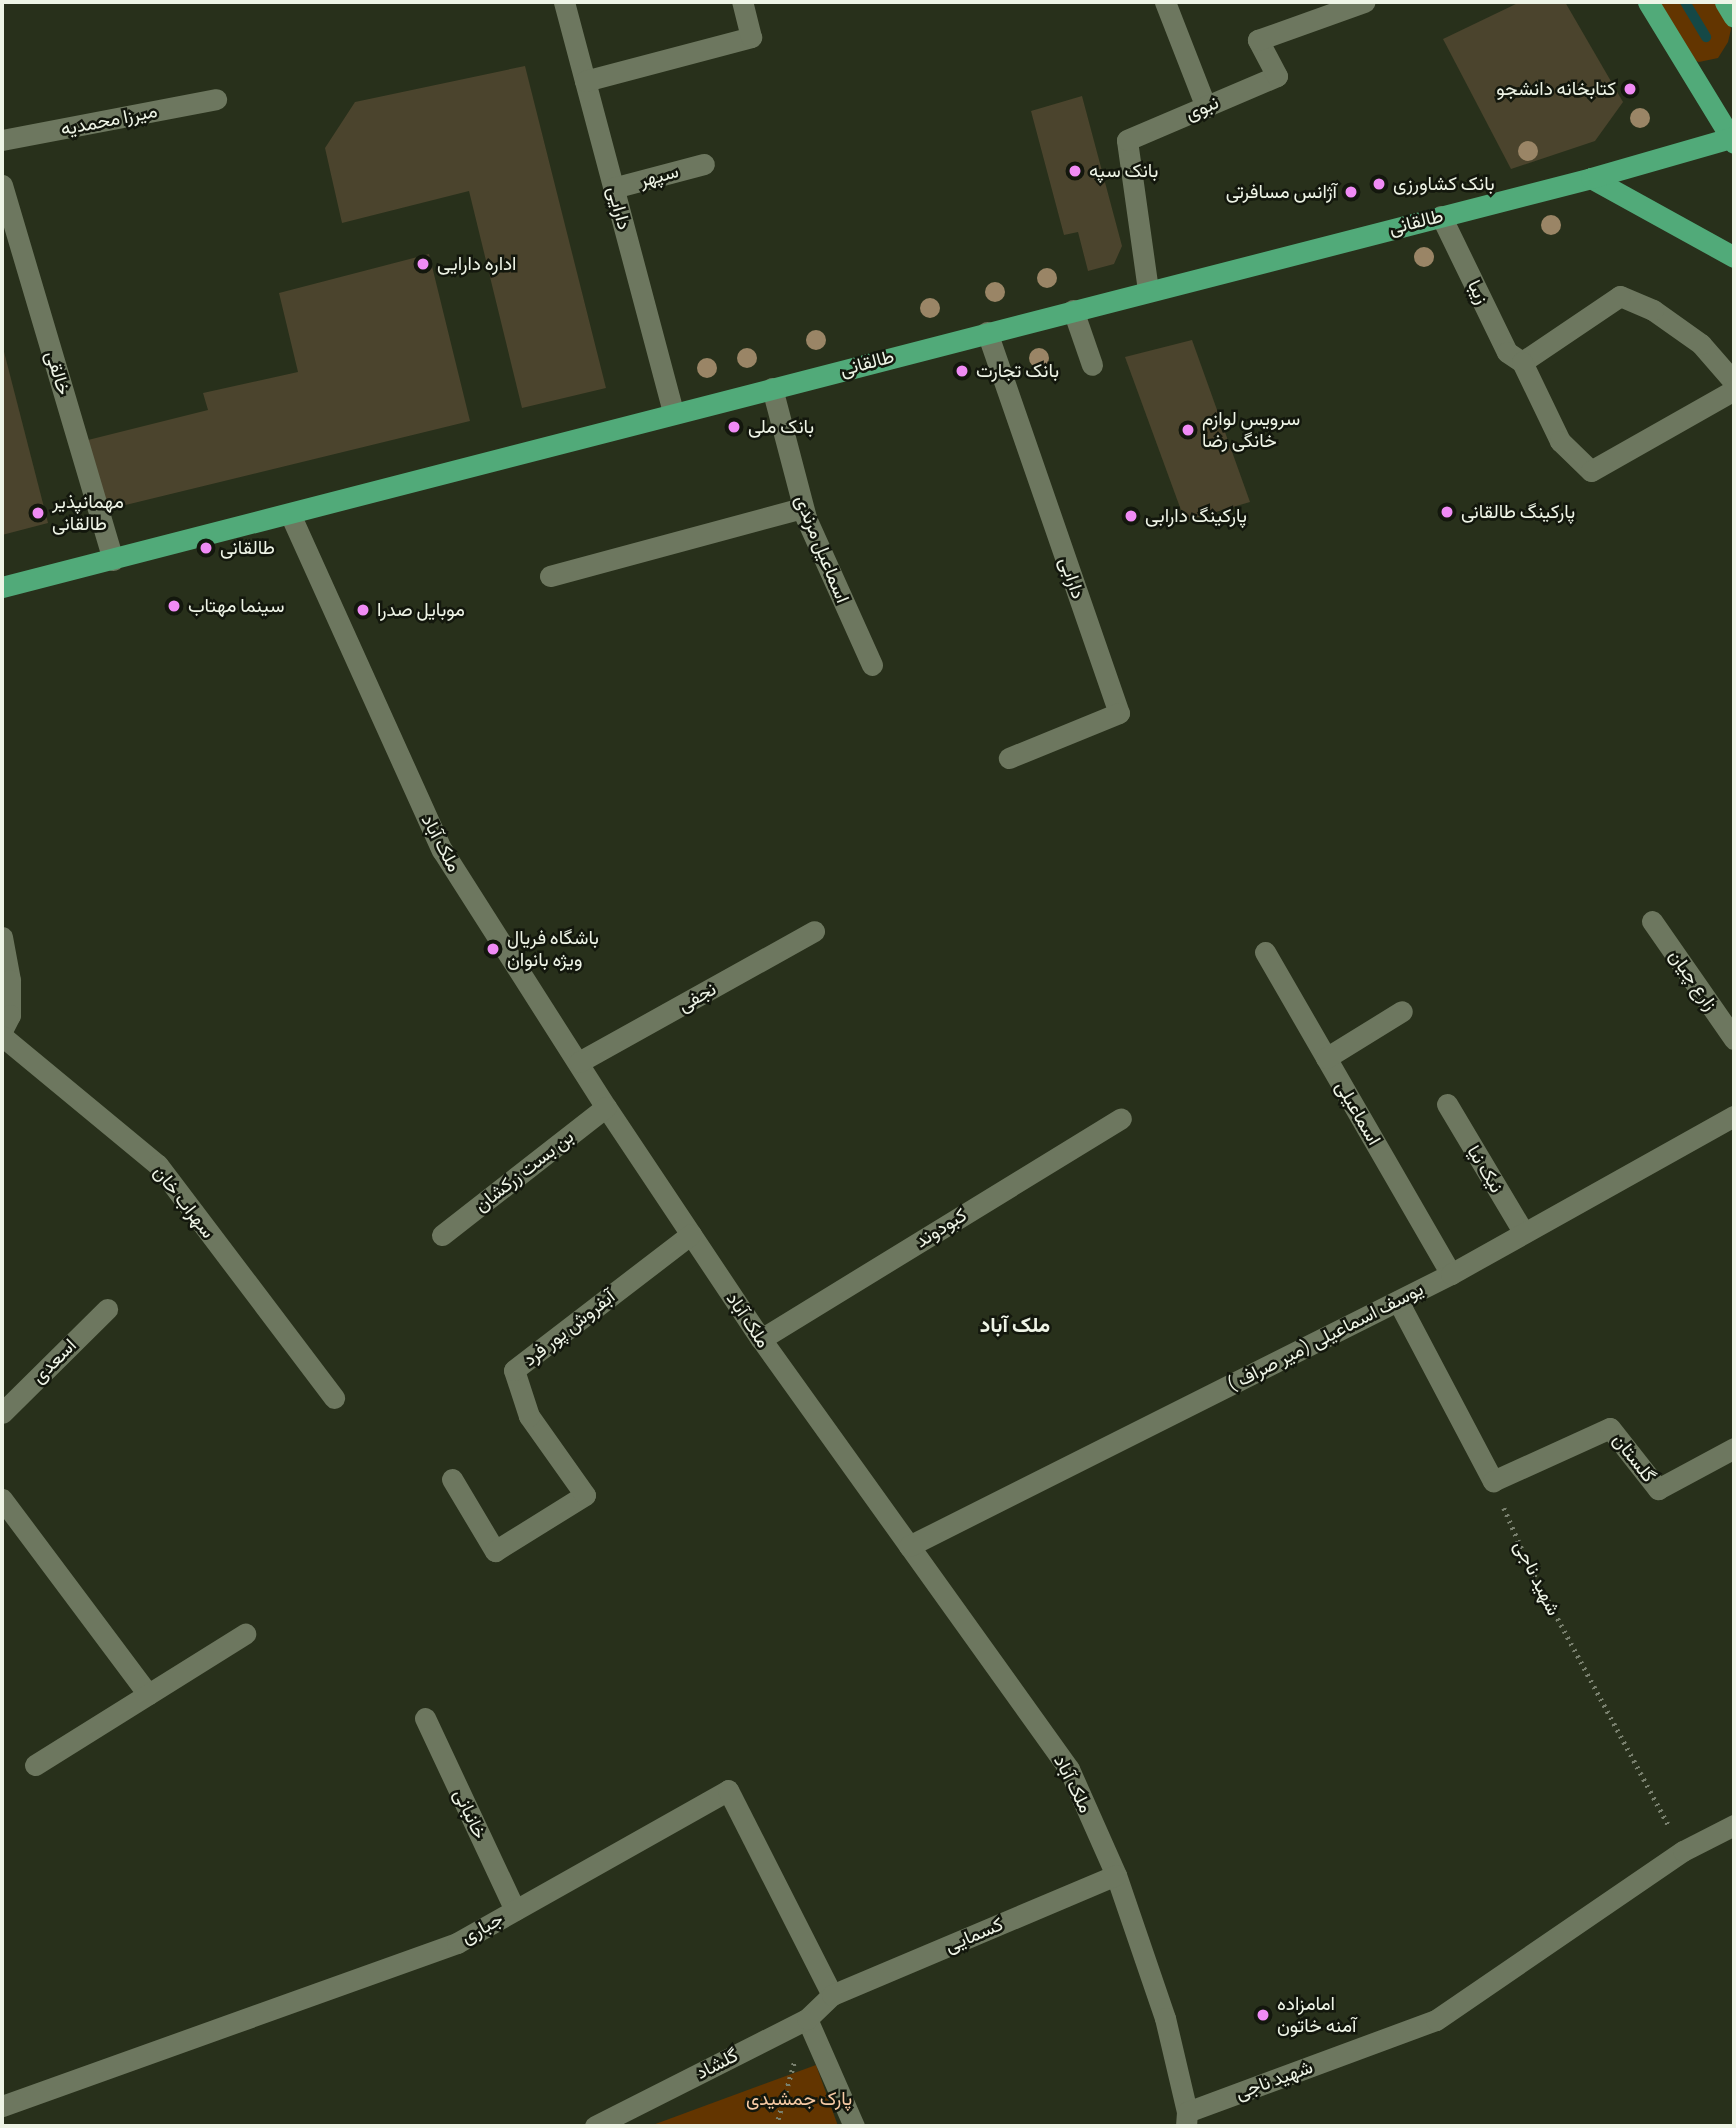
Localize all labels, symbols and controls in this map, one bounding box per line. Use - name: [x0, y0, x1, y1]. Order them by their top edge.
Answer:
- place label: کتابخانه دانشجو: [1496, 78, 1616, 100]
- marker: کتابخانه دانشجو: [1622, 81, 1638, 97]
- street label: نبوی: [1182, 91, 1222, 125]
- street label: میرزا محمدیه: [59, 99, 159, 141]
- street label: سپهر: [637, 160, 681, 192]
- place label: بانک سپه: [1089, 160, 1158, 182]
- marker: بانک سپه: [1067, 163, 1083, 179]
- place label: بانک کشاورزی: [1393, 173, 1495, 195]
- marker: بانک کشاورزی: [1371, 176, 1387, 192]
- place label: آژانس مسافرتی: [1226, 181, 1337, 203]
- street label: دارایی: [602, 184, 636, 232]
- marker: آژانس مسافرتی: [1343, 184, 1359, 200]
- street label: طالقانی: [1387, 204, 1445, 240]
- place label: اداره دارایی: [437, 253, 517, 275]
- marker: اداره دارایی: [415, 256, 431, 272]
- street label: زیبا: [1462, 276, 1494, 308]
- street label: طالقانی: [837, 345, 897, 381]
- street label: خالقی: [41, 348, 75, 398]
- place label: بانک تجارت: [976, 360, 1059, 382]
- marker: بانک تجارت: [954, 363, 970, 379]
- place label: سرویس لوازم خانگی رضا: [1202, 408, 1300, 452]
- place label: بانک ملی: [748, 416, 814, 438]
- marker: بانک ملی: [726, 419, 742, 435]
- marker: سرویس لوازم خانگی رضا: [1180, 422, 1196, 438]
- place label: مهمانپذیر طالقانی: [52, 491, 124, 535]
- street label: اسماعیل مرندی: [790, 492, 854, 606]
- place label: پارکینگ طالقانی: [1461, 501, 1575, 523]
- marker: پارکینگ طالقانی: [1439, 504, 1455, 520]
- marker: مهمانپذیر طالقانی: [30, 505, 46, 521]
- place label: پارکینگ دارابی: [1145, 505, 1247, 527]
- marker: پارکینگ دارابی: [1123, 508, 1139, 524]
- place label: طالقانی: [220, 537, 275, 559]
- marker: طالقانی: [198, 540, 214, 556]
- street label: دارابی: [1054, 554, 1090, 602]
- place label: سینما مهتاب: [188, 595, 284, 617]
- marker: سینما مهتاب: [166, 598, 182, 614]
- place label: موبایل صدرا: [377, 599, 465, 621]
- marker: موبایل صدرا: [355, 602, 371, 618]
- street label: ملک آباد: [416, 810, 466, 876]
- place label: باشگاه فریال ویژه بانوان: [507, 927, 599, 971]
- marker: باشگاه فریال ویژه بانوان: [485, 941, 501, 957]
- street label: زارع چیان: [1664, 945, 1722, 1015]
- street label: نجفی: [674, 977, 720, 1017]
- street label: اسماعیلی: [1331, 1077, 1385, 1149]
- street label: بن بست زرکشان: [470, 1125, 578, 1217]
- street label: نیک نیا: [1462, 1141, 1508, 1197]
- street label: سهراب خان: [149, 1161, 219, 1243]
- street label: کبودوند: [911, 1203, 971, 1253]
- street label: یوسف اسماعیلی (میر صراف ): [1223, 1277, 1427, 1397]
- street label: آبفروش پور فرد: [518, 1285, 620, 1371]
- street label: ملک آباد: [721, 1288, 775, 1352]
- district label: ملک آباد: [980, 1311, 1050, 1337]
- street label: اسعدی: [27, 1334, 81, 1388]
- street label: گلستان: [1608, 1429, 1660, 1487]
- street label: شهید ناجی: [1509, 1537, 1565, 1619]
- street label: ملک آباد: [1049, 1751, 1097, 1817]
- street label: خانبانی: [449, 1785, 491, 1843]
- street label: جباری: [457, 1907, 507, 1949]
- street label: کسمایی: [941, 1913, 1007, 1957]
- place label: امامزاده آمنه خاتون: [1277, 1993, 1356, 2037]
- marker: امامزاده آمنه خاتون: [1255, 2007, 1271, 2023]
- street label: گلشاد: [692, 2044, 742, 2084]
- street label: شهید ناجی: [1232, 2055, 1316, 2105]
- park label: پارک جمشیدی: [746, 2088, 852, 2110]

